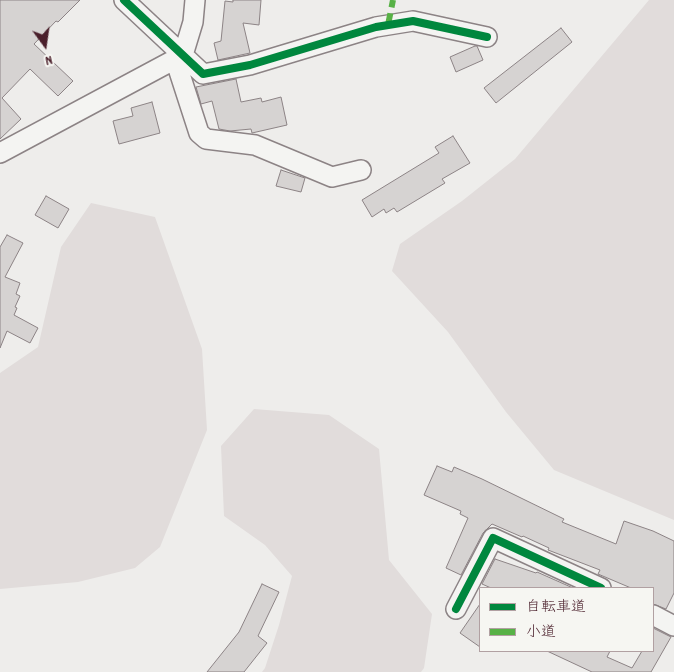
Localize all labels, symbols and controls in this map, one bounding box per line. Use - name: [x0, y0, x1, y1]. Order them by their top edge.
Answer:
- north arrow: [20, 20, 70, 70]
- text: N: [43, 49, 54, 70]
- legend: [479, 587, 654, 652]
- text: 自転車道: [526, 597, 586, 619]
- text: 小道: [526, 622, 556, 644]

